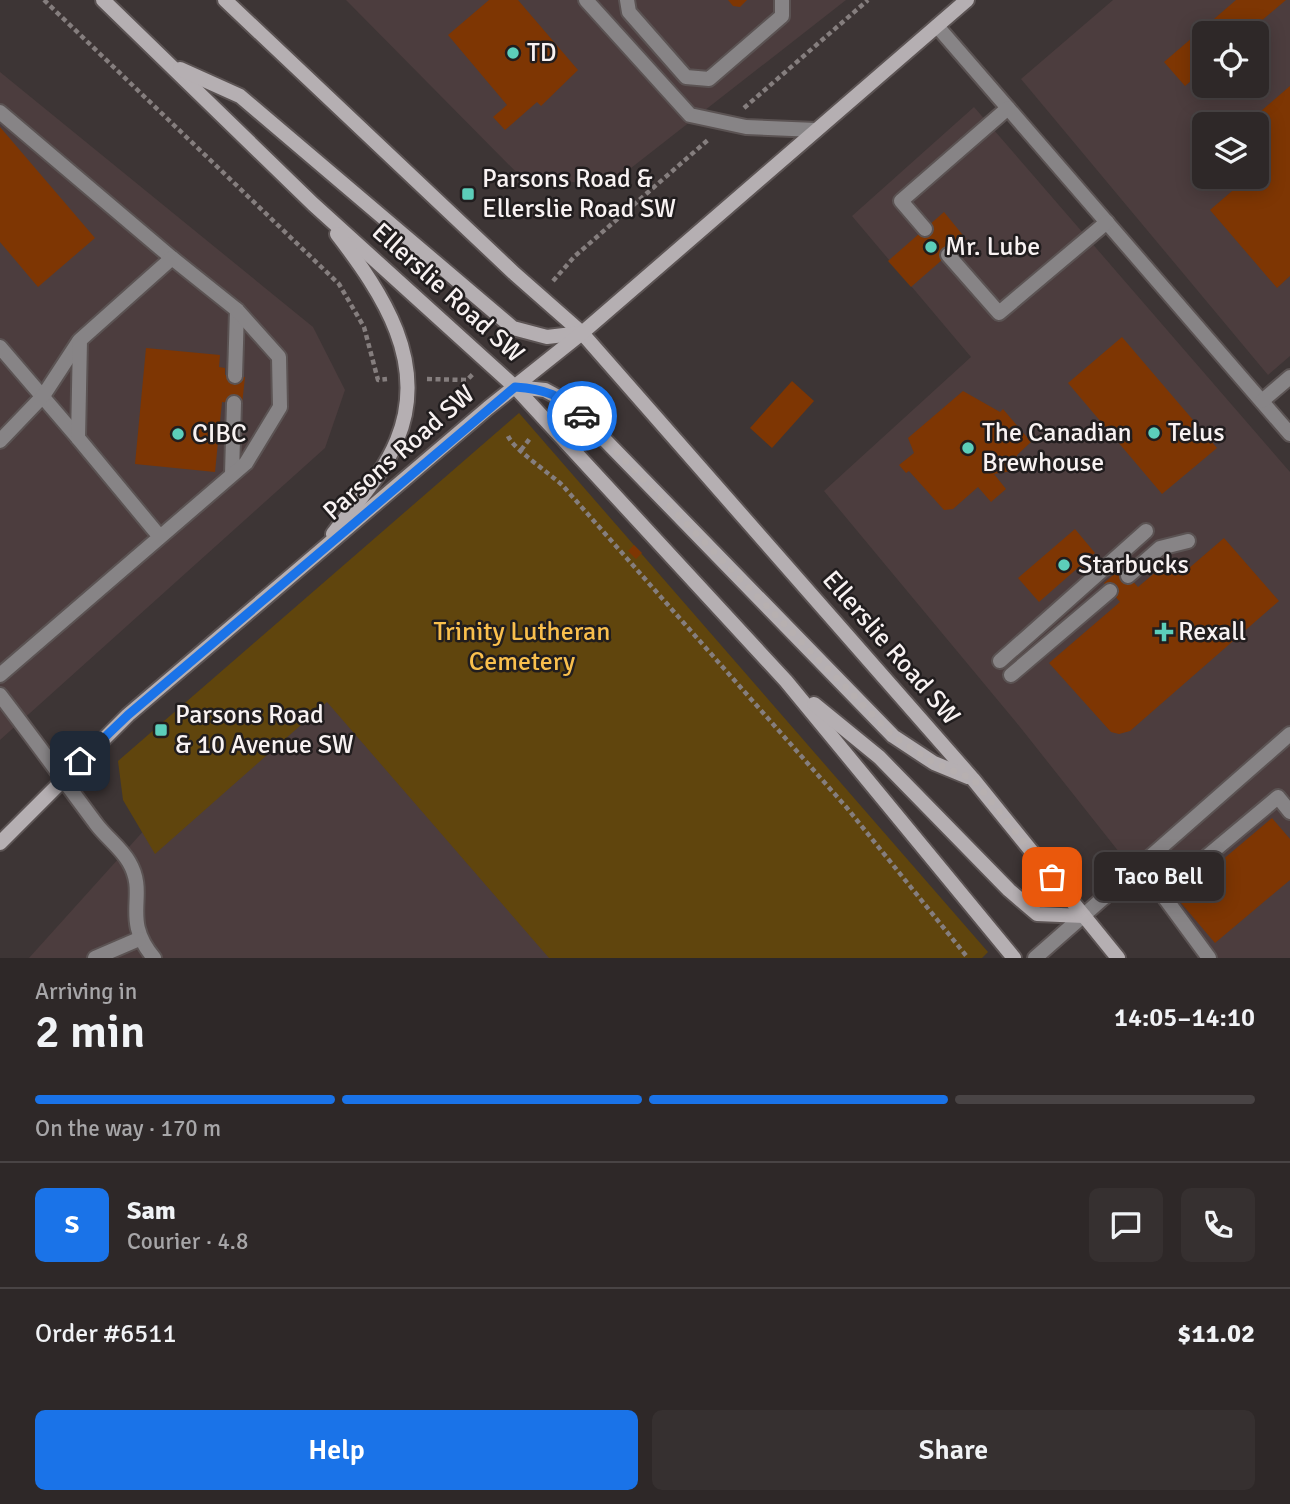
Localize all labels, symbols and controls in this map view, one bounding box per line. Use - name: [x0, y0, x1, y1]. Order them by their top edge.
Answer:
- map controls: [1192, 21, 1269, 189]
- button: locate: [1192, 21, 1269, 98]
- place label: TD: [527, 37, 557, 69]
- marker: TD: [505, 45, 521, 61]
- button: layers: [1192, 112, 1269, 189]
- place label: Parsons Road & Ellerslie Road SW: [482, 163, 676, 225]
- marker: Parsons Road & Ellerslie Road SW: [460, 186, 476, 202]
- street label: Ellerslie Road SW: [365, 216, 531, 370]
- place label: Mr. Lube: [945, 231, 1040, 263]
- marker: Mr. Lube: [923, 239, 939, 255]
- street label: Parsons Road SW: [317, 378, 481, 528]
- courier: [547, 381, 617, 451]
- icon: car: [563, 397, 601, 435]
- place label: The Canadian Brewhouse: [982, 417, 1132, 479]
- place label: Telus: [1168, 417, 1225, 449]
- place label: CIBC: [192, 418, 247, 450]
- marker: Telus: [1146, 425, 1162, 441]
- marker: CIBC: [170, 426, 186, 442]
- marker: The Canadian Brewhouse: [960, 440, 976, 456]
- place label: Starbucks: [1078, 549, 1189, 581]
- marker: Starbucks: [1056, 557, 1072, 573]
- street label: Ellerslie Road SW: [815, 564, 967, 732]
- park label: Trinity Lutheran Cemetery: [434, 616, 610, 678]
- place label: Rexall: [1178, 616, 1246, 648]
- marker: Rexall: [1156, 624, 1172, 640]
- place label: Parsons Road & 10 Avenue SW: [175, 699, 354, 761]
- marker: Parsons Road & 10 Avenue SW: [153, 722, 169, 738]
- pin: [50, 731, 110, 791]
- icon: home: [61, 742, 99, 780]
- pin: [1022, 847, 1082, 907]
- callout: Taco Bell: [1094, 852, 1224, 902]
- icon: bag: [1033, 858, 1071, 896]
- text: Taco Bell: [1115, 862, 1203, 891]
- text: Arriving in: [35, 977, 137, 1006]
- text: 14:05–14:10: [1114, 1002, 1255, 1034]
- text: 2 min: [35, 1004, 145, 1060]
- text: On the way · 170 m: [35, 1114, 221, 1143]
- button: chat: [1089, 1188, 1163, 1262]
- button: phone: [1181, 1188, 1255, 1262]
- text: Sam: [127, 1195, 176, 1227]
- text: S: [65, 1209, 79, 1241]
- text: Courier · 4.8: [127, 1227, 248, 1256]
- text: Order #6511: [35, 1318, 176, 1350]
- text: $11.02: [1177, 1318, 1255, 1350]
- button: Help: [35, 1410, 638, 1490]
- button: Share: [652, 1410, 1255, 1490]

